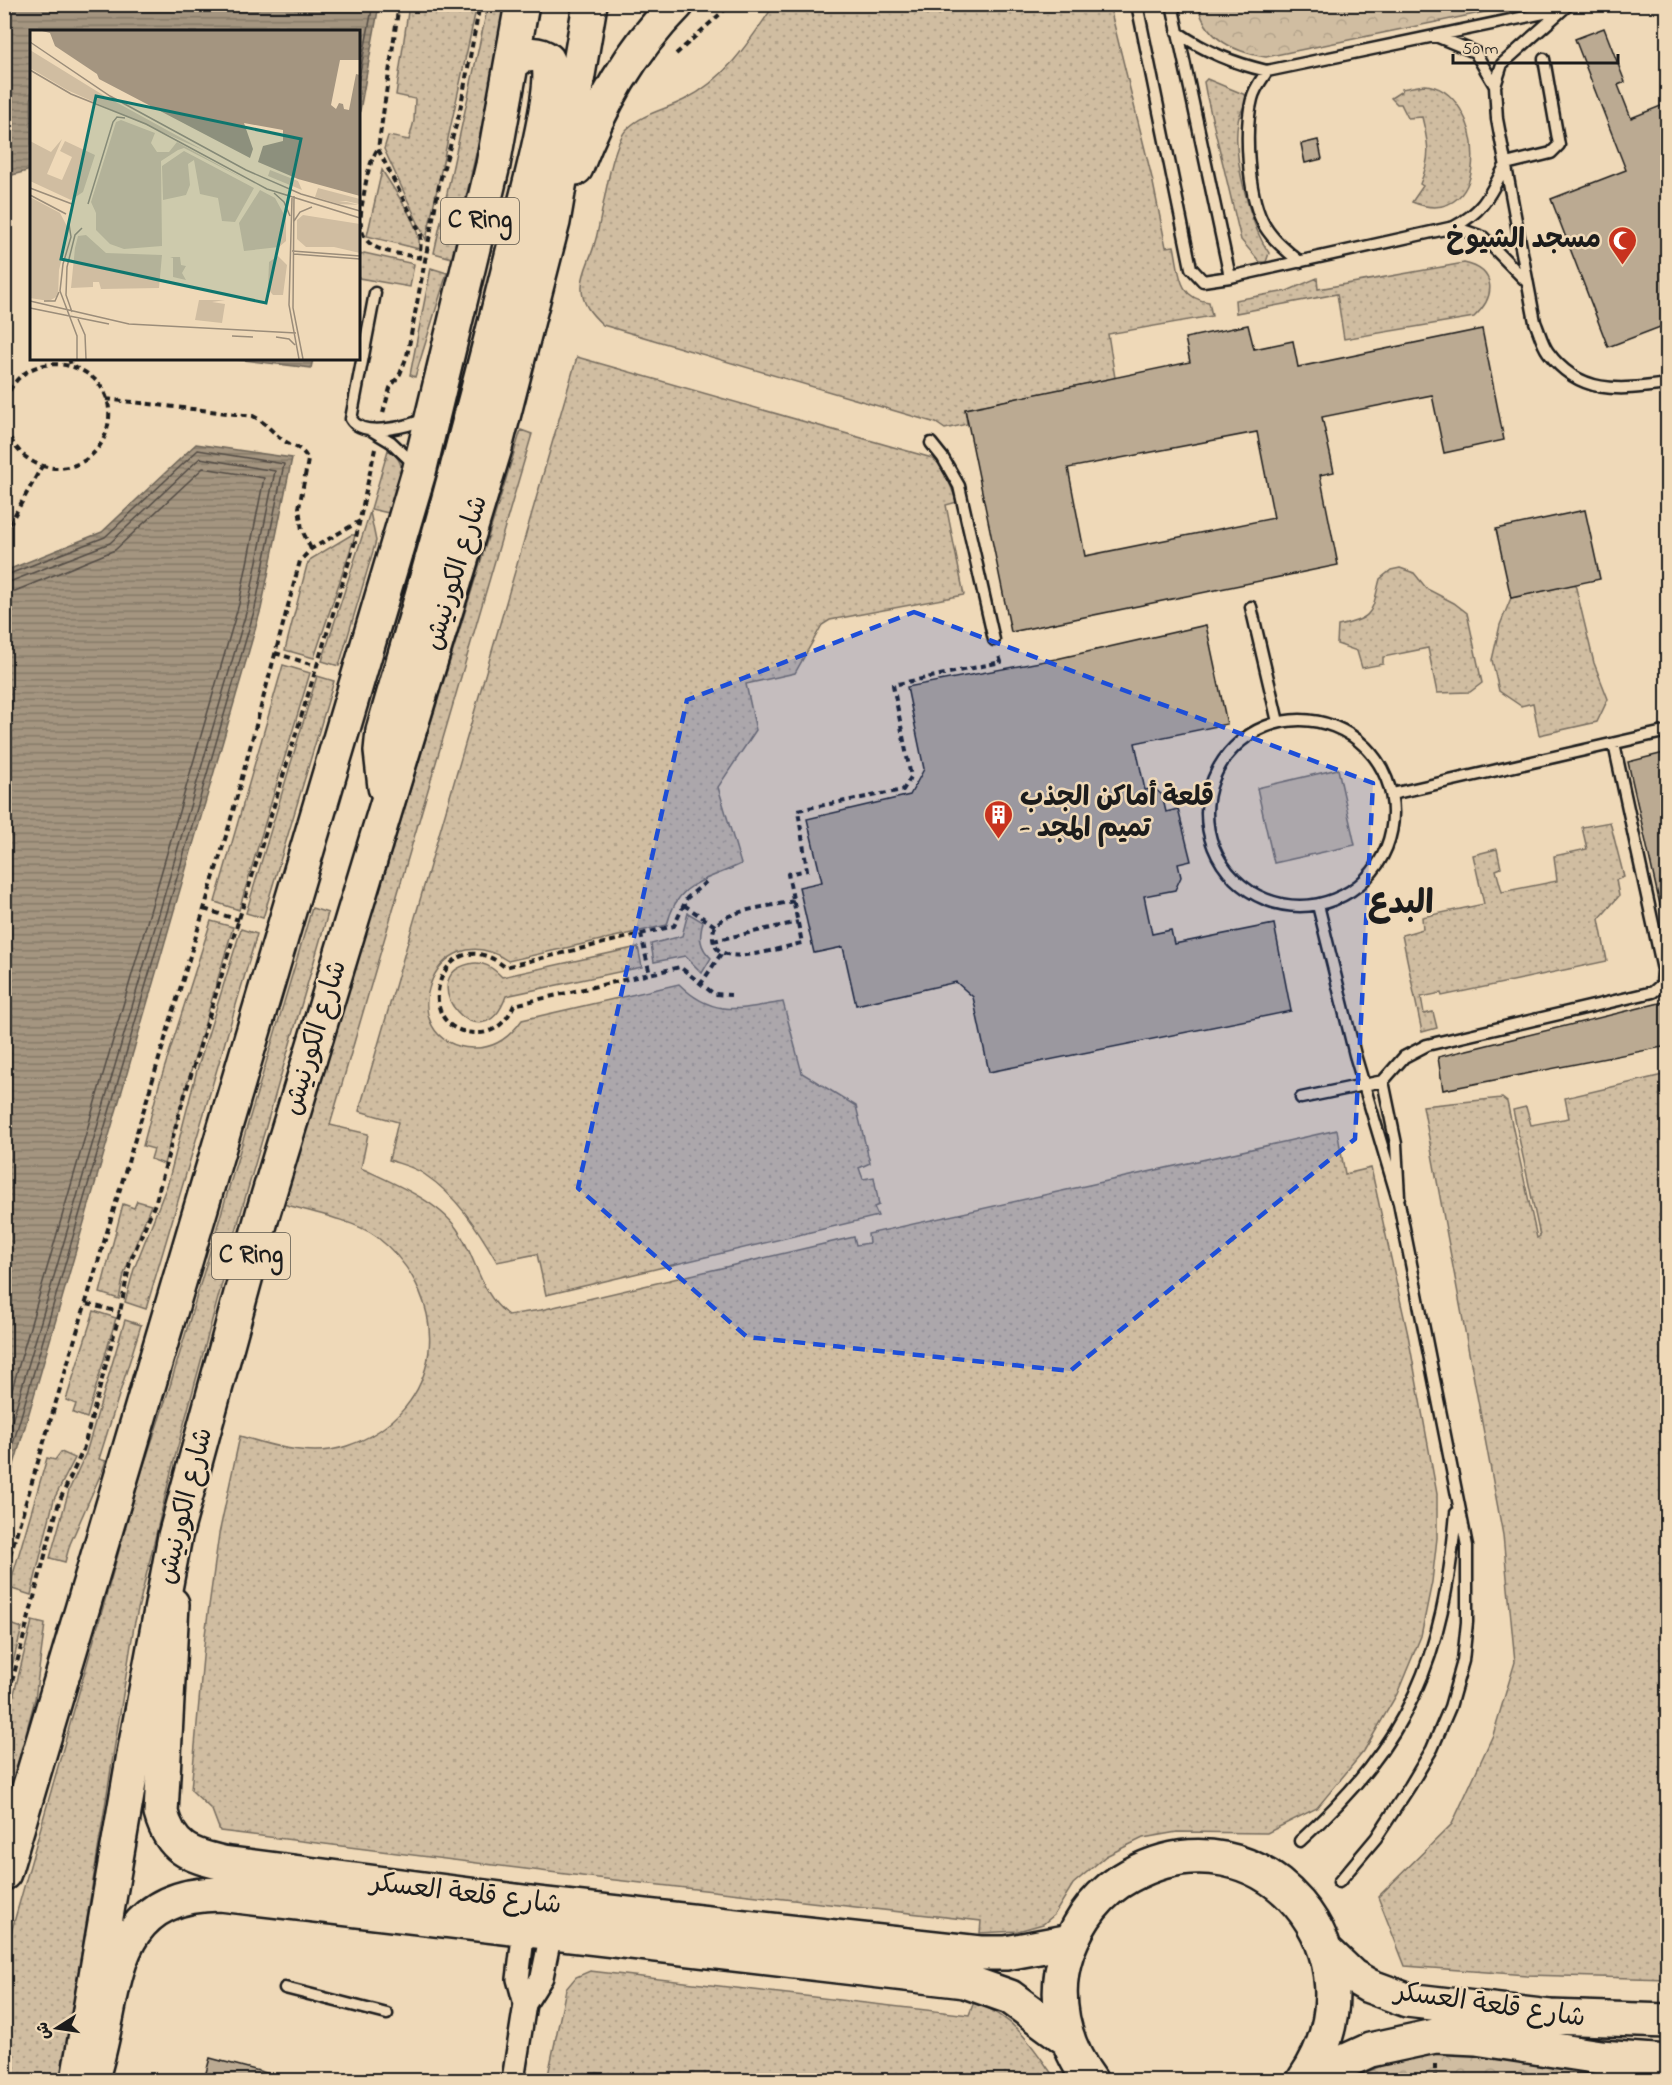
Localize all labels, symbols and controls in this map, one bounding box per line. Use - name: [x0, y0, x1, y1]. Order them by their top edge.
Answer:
- scale bar: [1453, 27, 1618, 65]
- inset map: [30, 30, 360, 360]
- text: 50 m: [1462, 37, 1499, 63]
- road number: C Ring: [441, 198, 519, 244]
- place label: مسجد الشيوخ: [1446, 221, 1601, 260]
- mosque icon: مسجد الشيوخ: [1606, 224, 1638, 266]
- street label: شارع الكورنيش: [415, 491, 499, 655]
- place label: قلعة أماكن الجذب - تميم المجد: [1019, 779, 1214, 849]
- building icon: قلعة أماكن الجذب - تميم المجد: [983, 798, 1015, 840]
- district label: البدع: [1368, 881, 1434, 929]
- street label: شارع الكورنيش: [274, 956, 358, 1120]
- road number: C Ring: [212, 1233, 290, 1279]
- street label: شارع الكورنيش: [148, 1424, 224, 1588]
- street label: شارع قلعة العسكر: [366, 1864, 564, 1926]
- street label: شارع قلعة العسكر: [1390, 1973, 1588, 2039]
- north arrow: [27, 1998, 87, 2058]
- text: ش: [31, 2020, 58, 2042]

